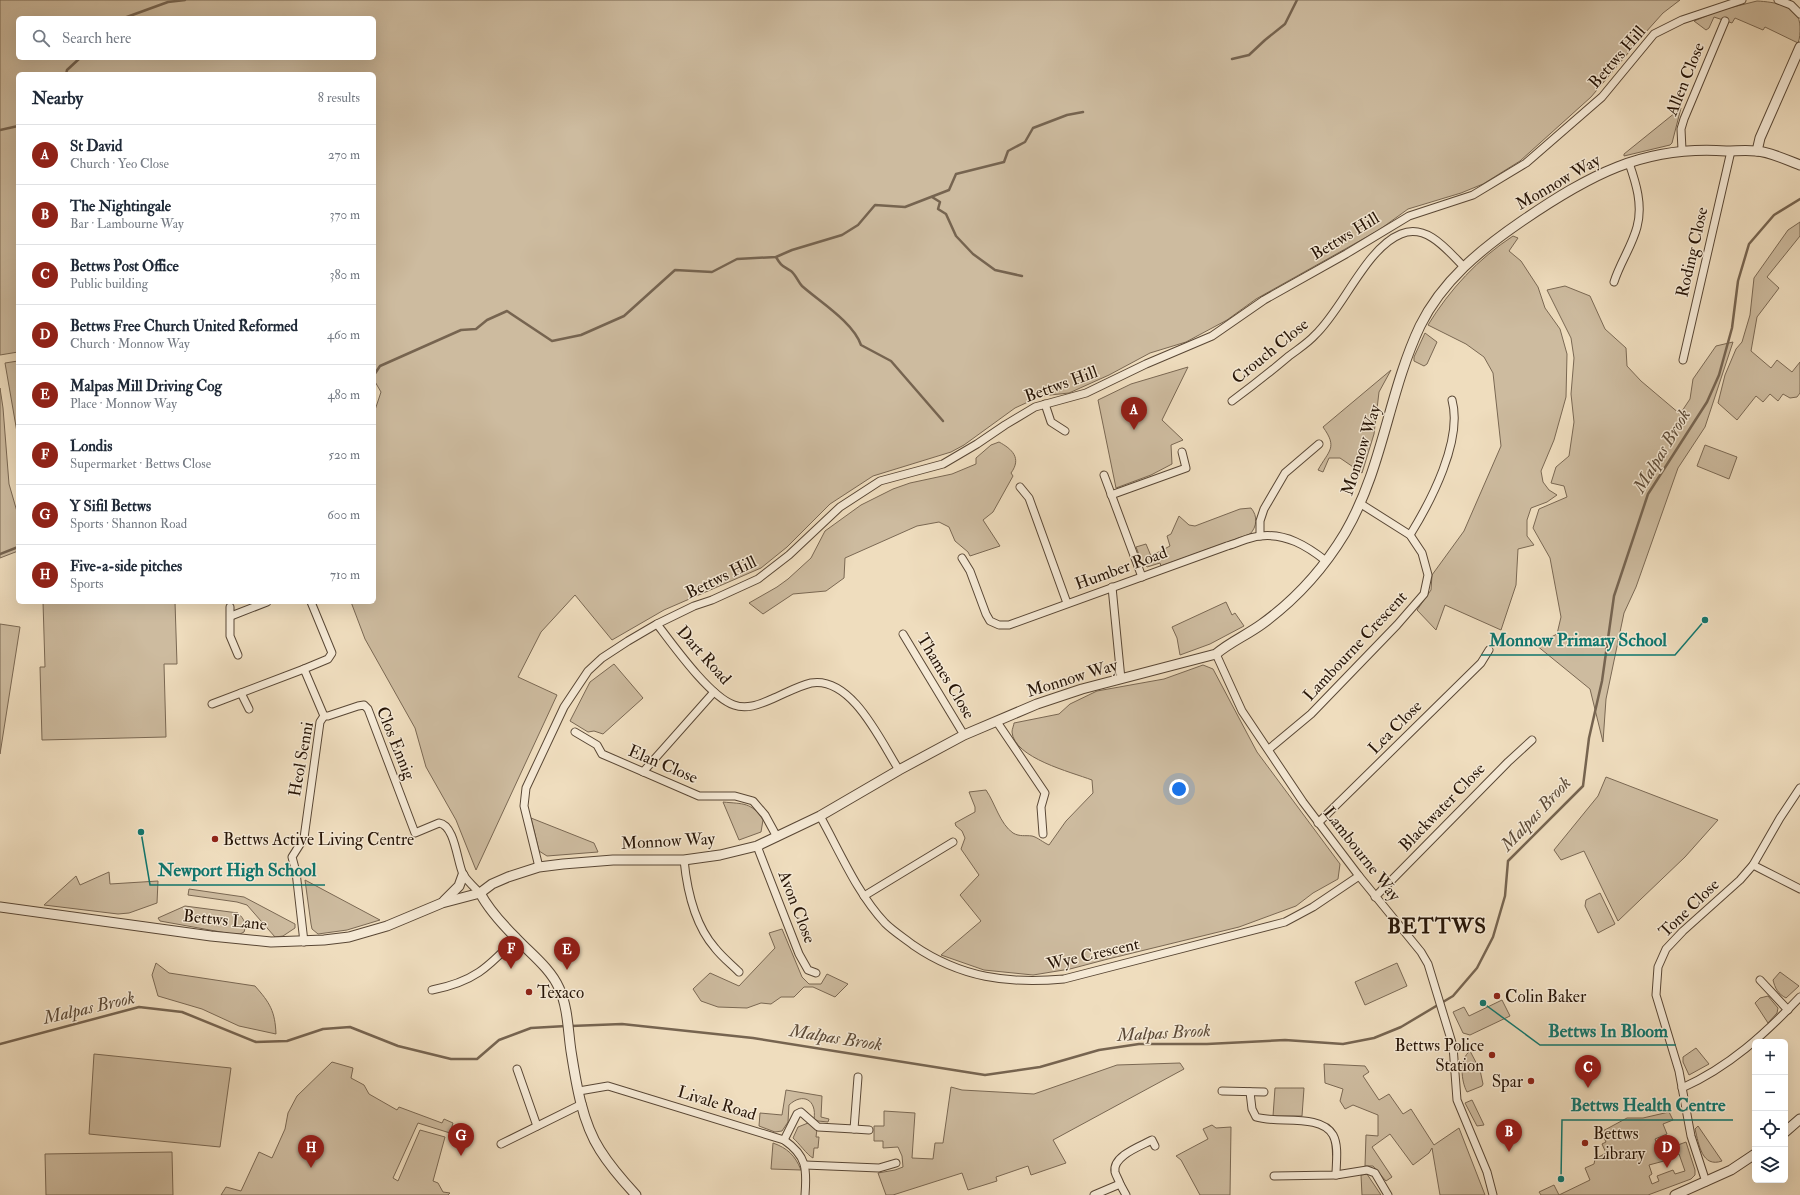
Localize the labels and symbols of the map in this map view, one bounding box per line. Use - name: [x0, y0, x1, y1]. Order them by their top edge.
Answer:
- street label: Bettws Hill: [1584, 21, 1650, 93]
- street label: Allen Close: [1661, 39, 1709, 119]
- street label: Monnow Way: [1512, 149, 1605, 215]
- street label: Roding Close: [1671, 205, 1713, 299]
- street label: Bettws Hill: [1307, 207, 1384, 265]
- street label: Crouch Close: [1227, 314, 1313, 388]
- street label: Bettws Hill: [1022, 361, 1101, 407]
- pin: A: [1121, 397, 1147, 430]
- street label: Monnow Way: [1336, 402, 1387, 498]
- water label: Malpas Brook: [1628, 405, 1696, 498]
- street label: Humber Road: [1072, 541, 1171, 594]
- street label: Bettws Hill: [682, 551, 760, 603]
- street label: Lambourne Crescent: [1298, 586, 1412, 706]
- street label: Dart Road: [672, 621, 736, 689]
- callout: Monnow Primary School: [1481, 625, 1675, 655]
- street label: Thames Close: [912, 629, 980, 723]
- text: Monnow Primary School: [1488, 629, 1667, 652]
- street label: Monnow Way: [1024, 654, 1121, 703]
- street label: Lea Close: [1364, 696, 1426, 758]
- street label: Clos Ennig: [372, 703, 420, 783]
- street label: Heol Senni: [284, 720, 318, 798]
- street label: Elan Close: [625, 740, 701, 788]
- street label: Blackwater Close: [1394, 758, 1490, 856]
- water label: Malpas Brook: [1495, 772, 1576, 857]
- your location: [1169, 779, 1189, 799]
- street label: Lambourne Way: [1318, 803, 1406, 906]
- street label: Monnow Way: [620, 828, 716, 855]
- place label: Bettws Active Living Centre: [223, 829, 414, 850]
- marker: Bettws Active Living Centre: [210, 834, 220, 844]
- callout: Newport High School: [150, 855, 325, 885]
- text: Newport High School: [157, 859, 317, 882]
- street label: Avon Close: [773, 867, 820, 946]
- street label: Tone Close: [1654, 874, 1724, 942]
- street label: Bettws Lane: [182, 905, 268, 935]
- district label: BETTWS: [1387, 913, 1487, 940]
- street label: Wye Crescent: [1044, 933, 1142, 976]
- pin: F: [498, 936, 524, 969]
- pin: E: [554, 937, 580, 970]
- place label: Texaco: [537, 982, 584, 1003]
- water label: Malpas Brook: [40, 986, 137, 1030]
- place label: Colin Baker: [1505, 986, 1587, 1007]
- marker: Texaco: [524, 987, 534, 997]
- marker: Colin Baker: [1492, 991, 1502, 1001]
- callout: Bettws In Bloom: [1540, 1015, 1676, 1045]
- water label: Malpas Brook: [787, 1019, 884, 1057]
- water label: Malpas Brook: [1116, 1019, 1211, 1047]
- text: Bettws In Bloom: [1548, 1020, 1669, 1043]
- place label: Bettws Police Station: [1395, 1035, 1484, 1076]
- marker: Bettws Police Station: [1487, 1050, 1497, 1060]
- pin: C: [1575, 1055, 1601, 1088]
- place label: Spar: [1492, 1071, 1524, 1093]
- marker: Spar: [1526, 1076, 1536, 1086]
- street label: Livale Road: [675, 1081, 760, 1125]
- callout: Bettws Health Centre: [1562, 1090, 1733, 1120]
- text: Bettws Health Centre: [1571, 1094, 1726, 1117]
- pin: B: [1496, 1119, 1522, 1152]
- pin: G: [448, 1123, 474, 1156]
- place label: Bettws Library: [1593, 1123, 1646, 1165]
- pin: H: [298, 1135, 324, 1168]
- pin: D: [1654, 1135, 1680, 1168]
- marker: Bettws Library: [1580, 1138, 1590, 1148]

